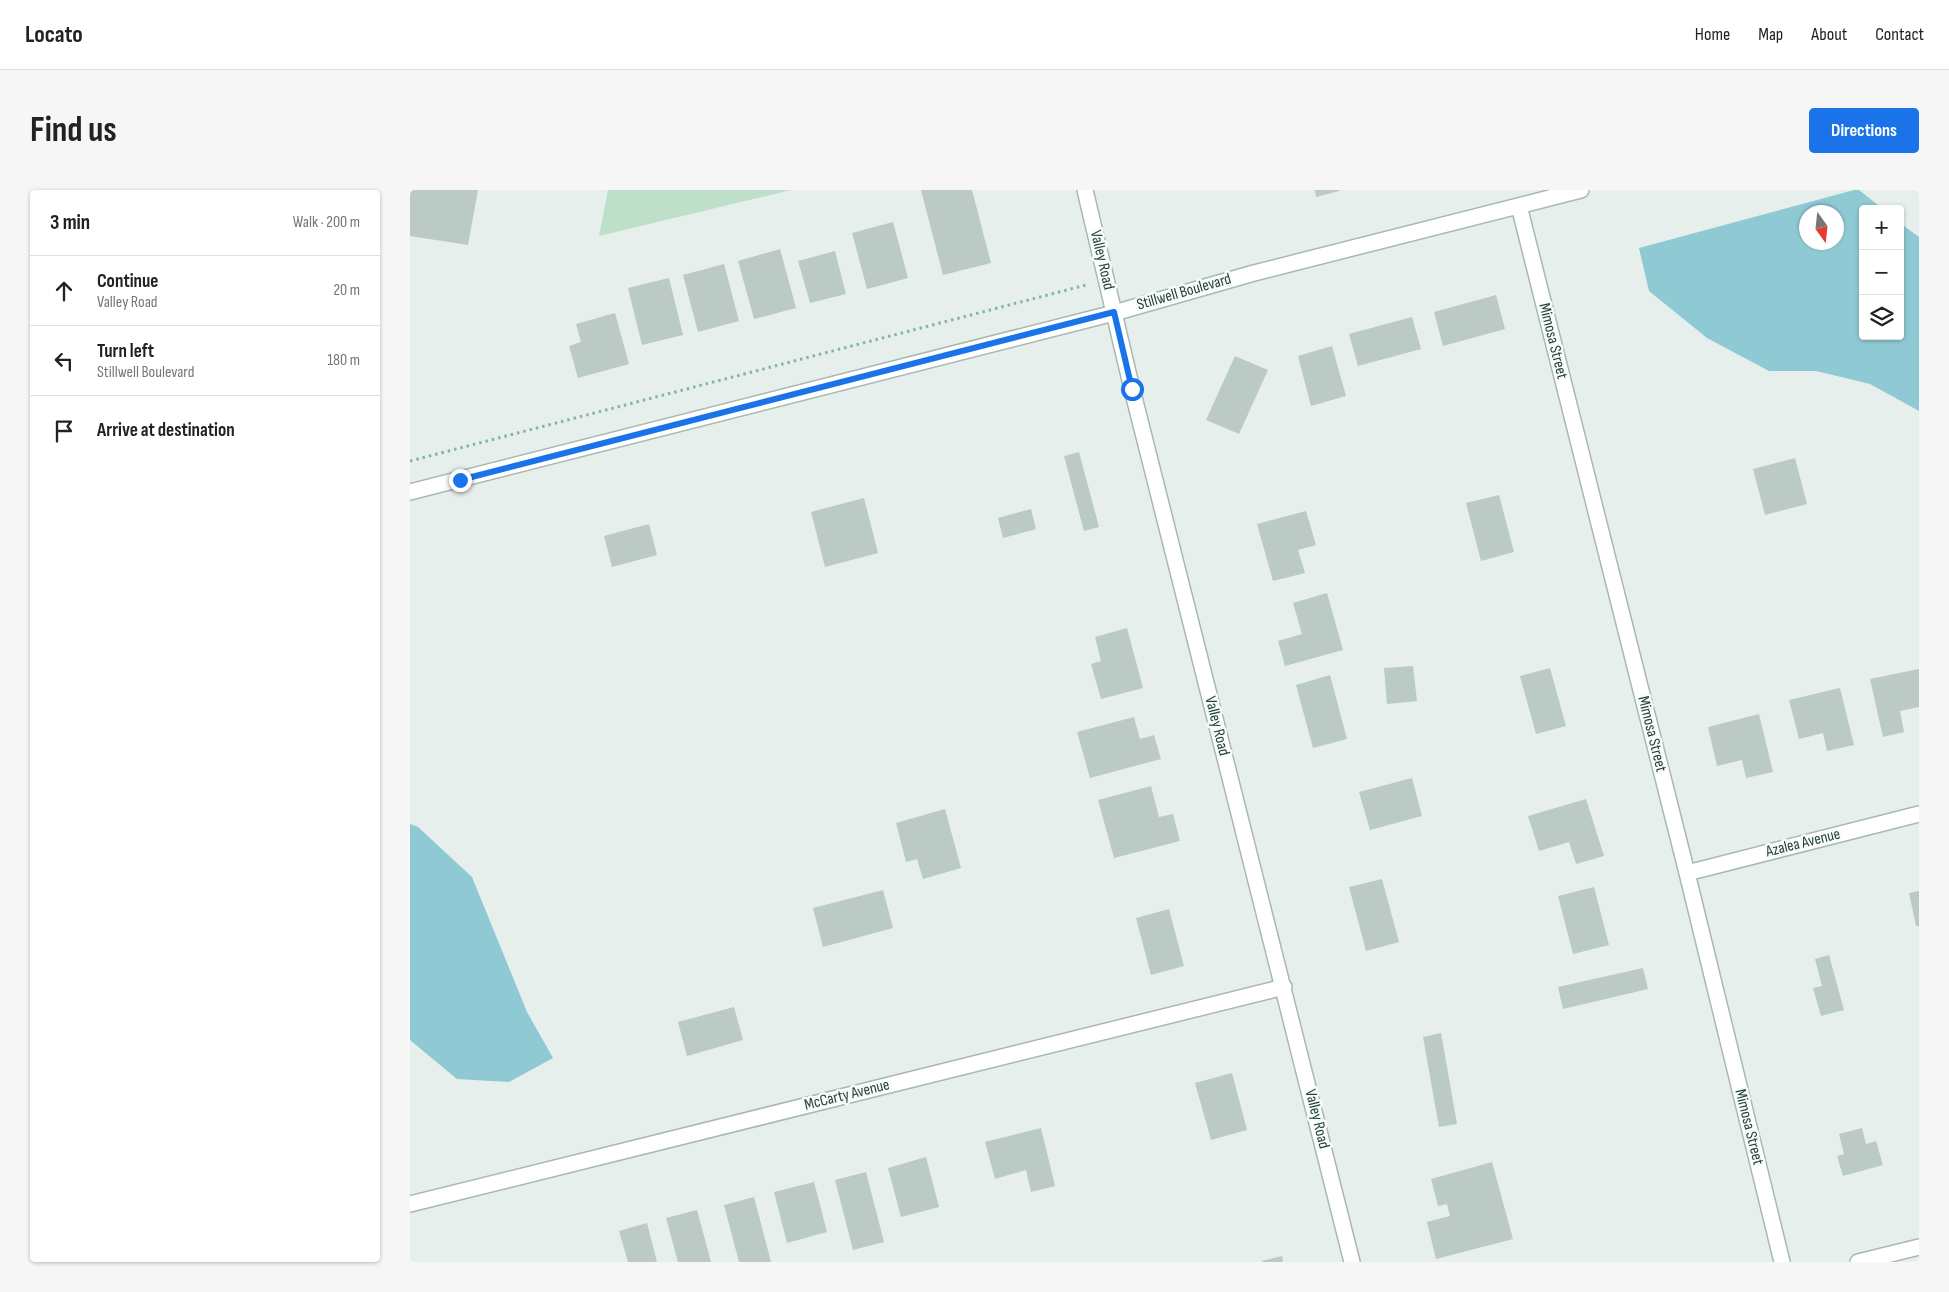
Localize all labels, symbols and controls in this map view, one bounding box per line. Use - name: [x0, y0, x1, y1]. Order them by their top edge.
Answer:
- text: Locato: [25, 20, 83, 49]
- text: Home: [1695, 24, 1730, 45]
- text: Map: [1758, 24, 1783, 45]
- text: About: [1811, 24, 1847, 45]
- text: Contact: [1875, 24, 1924, 45]
- button: Directions: [1809, 108, 1919, 153]
- text: Find us: [30, 109, 117, 152]
- north arrow: [1799, 205, 1844, 250]
- map controls: [1859, 205, 1904, 340]
- button: +: [1859, 205, 1904, 250]
- text: 3 min: [50, 210, 90, 235]
- text: Walk · 200 m: [293, 213, 360, 232]
- street label: Valley Road: [1086, 228, 1118, 292]
- button: −: [1859, 250, 1904, 295]
- street label: Stillwell Boulevard: [1135, 269, 1233, 315]
- text: Continue: [97, 270, 158, 293]
- icon: ahead: [50, 277, 78, 305]
- text: 20 m: [333, 281, 360, 300]
- text: Valley Road: [97, 293, 158, 312]
- button: layers: [1859, 295, 1904, 340]
- street label: Mimosa Street: [1534, 301, 1572, 381]
- text: Turn left: [97, 340, 154, 363]
- icon: left: [50, 347, 78, 375]
- text: 180 m: [327, 351, 360, 370]
- text: Stillwell Boulevard: [97, 363, 194, 382]
- route start: [1121, 378, 1144, 401]
- icon: arrive: [50, 417, 78, 445]
- text: Arrive at destination: [97, 419, 235, 442]
- route end: [449, 469, 472, 492]
- street label: Valley Road: [1200, 694, 1234, 758]
- street label: Mimosa Street: [1633, 694, 1671, 774]
- street label: Azalea Avenue: [1763, 825, 1842, 862]
- street label: McCarty Avenue: [802, 1075, 892, 1115]
- street label: Valley Road: [1300, 1087, 1334, 1151]
- street label: Mimosa Street: [1730, 1087, 1768, 1167]

